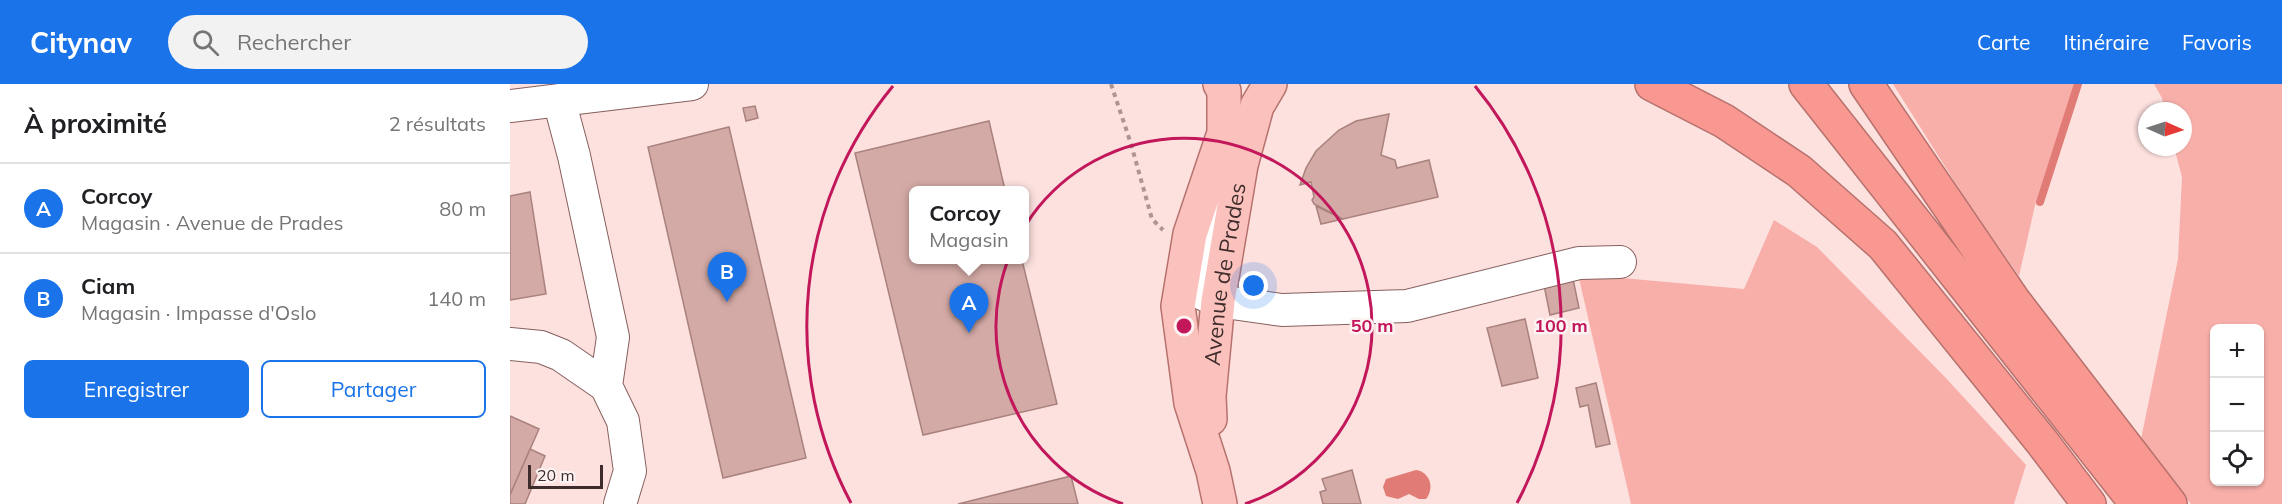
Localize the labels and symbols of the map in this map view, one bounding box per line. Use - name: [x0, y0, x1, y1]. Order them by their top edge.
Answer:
- north arrow: [2138, 102, 2192, 156]
- street label: Avenue de Prades: [1198, 180, 1252, 367]
- pin: B: [708, 252, 746, 302]
- your location: [1239, 271, 1268, 300]
- pin: A: [950, 284, 988, 333]
- text: 50 m: [1351, 314, 1393, 337]
- text: 100 m: [1534, 314, 1588, 337]
- centre of rings: [1174, 316, 1194, 336]
- scale bar: [528, 462, 603, 490]

